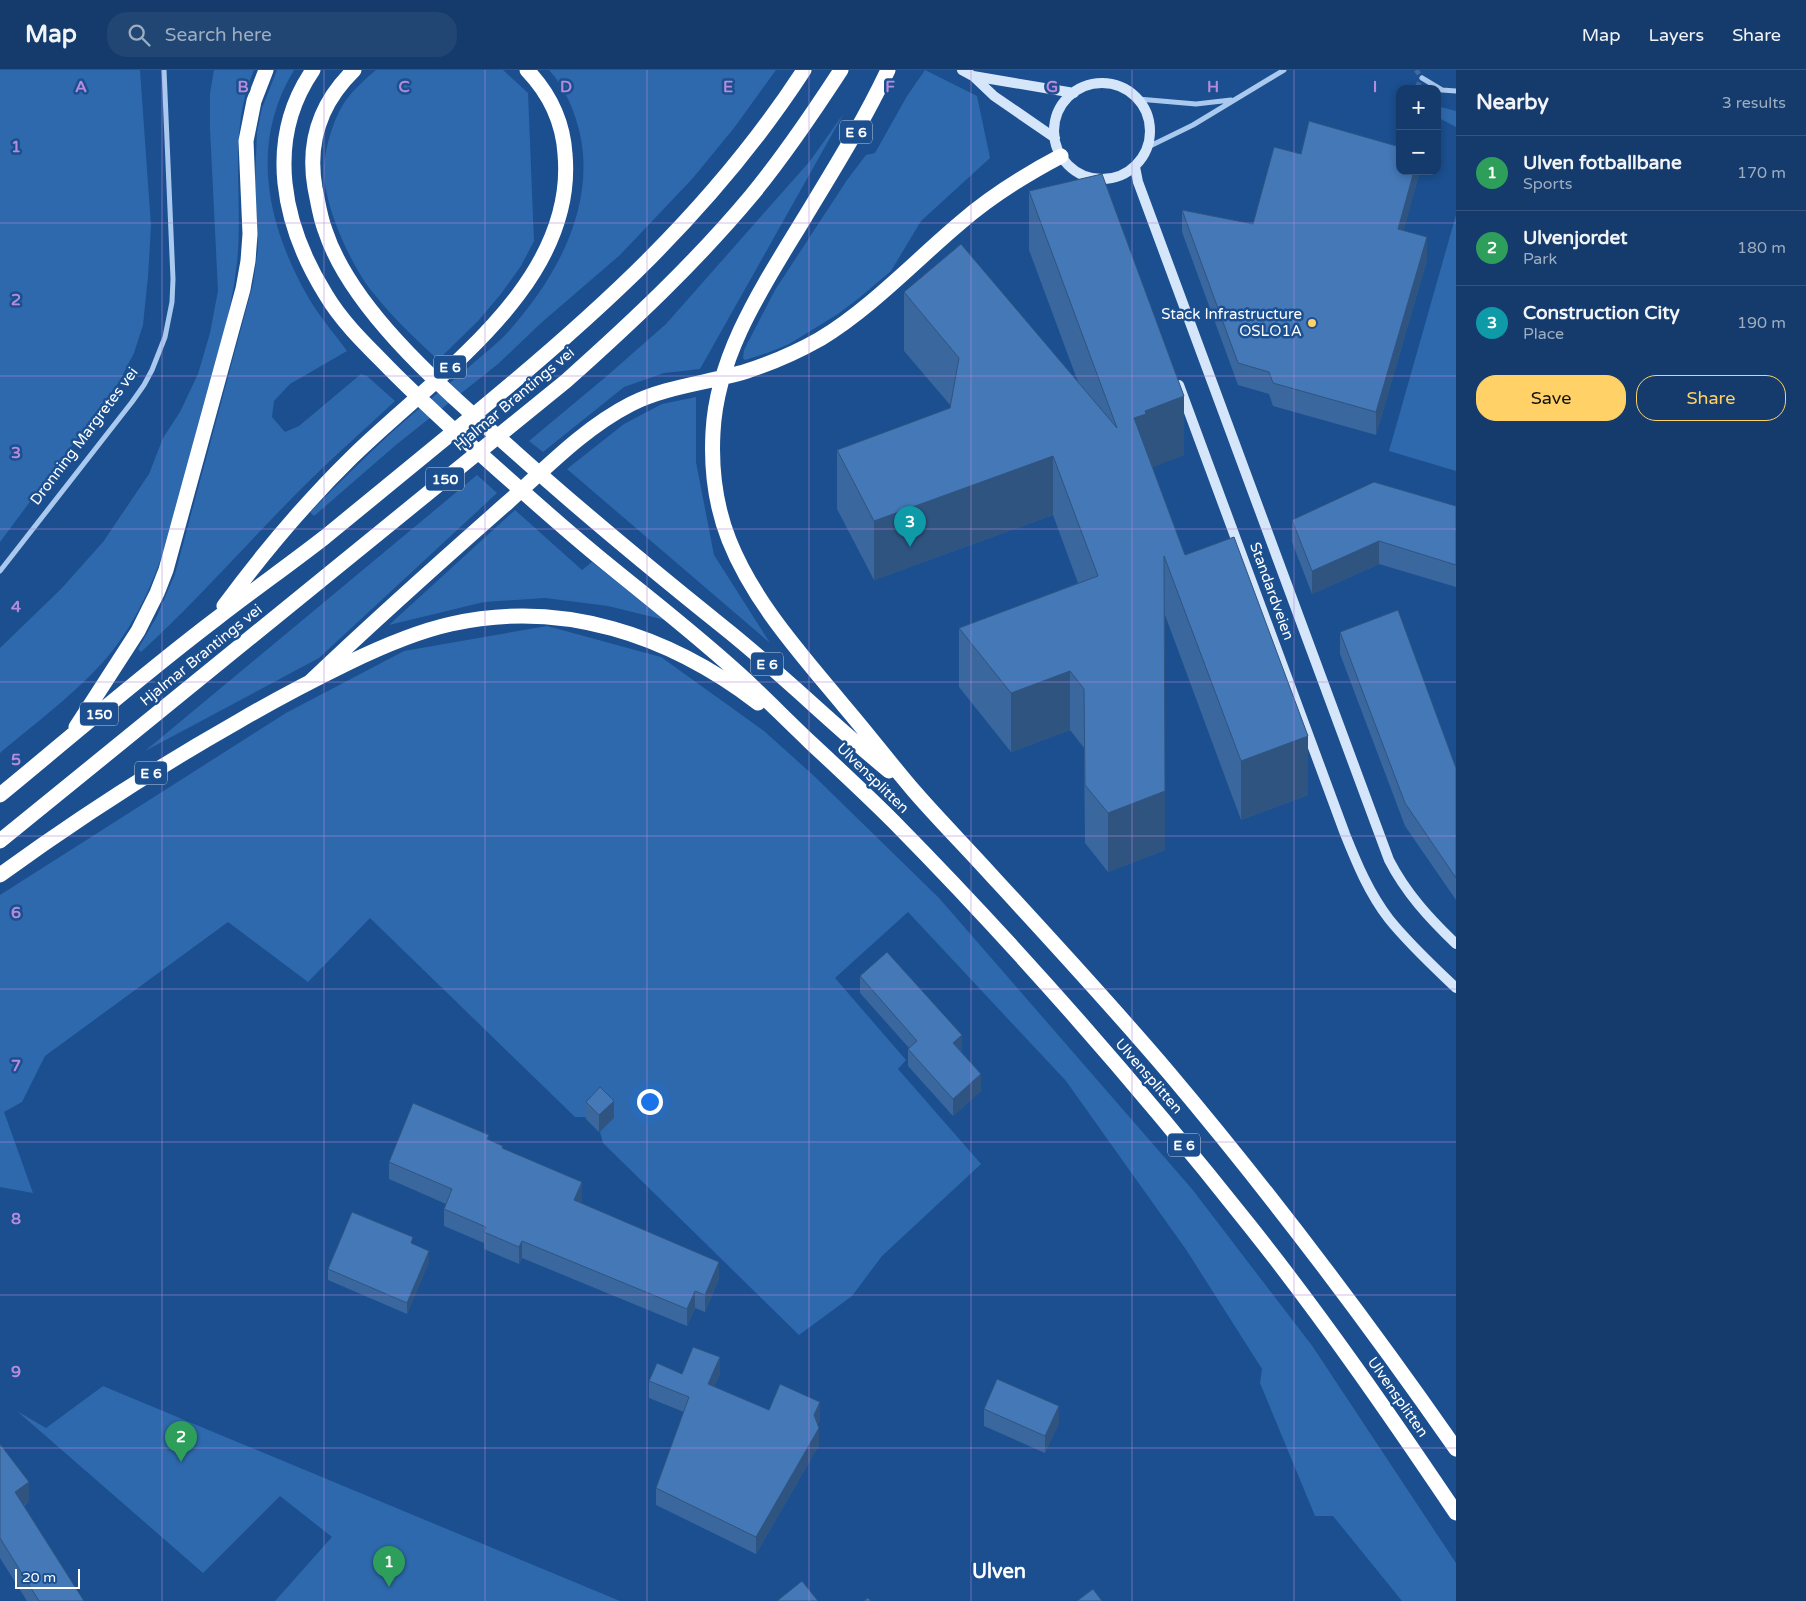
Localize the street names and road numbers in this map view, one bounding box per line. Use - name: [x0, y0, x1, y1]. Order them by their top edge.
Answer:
- road number: E 6: [840, 121, 872, 144]
- street label: Hjalmar Brantings vei: [450, 343, 578, 455]
- road number: E 6: [434, 356, 466, 378]
- street label: Dronning Margretes vei: [26, 364, 142, 508]
- road number: 150: [426, 468, 464, 490]
- street label: Standardveien: [1246, 540, 1298, 642]
- street label: Hjalmar Brantings vei: [136, 600, 266, 710]
- road number: E 6: [751, 652, 783, 676]
- road number: 150: [80, 703, 118, 726]
- street label: Ulvensplitten: [833, 739, 913, 817]
- road number: E 6: [135, 761, 167, 784]
- street label: Ulvensplitten: [1112, 1035, 1186, 1117]
- road number: E 6: [1168, 1134, 1200, 1156]
- street label: Ulvensplitten: [1364, 1354, 1432, 1440]

